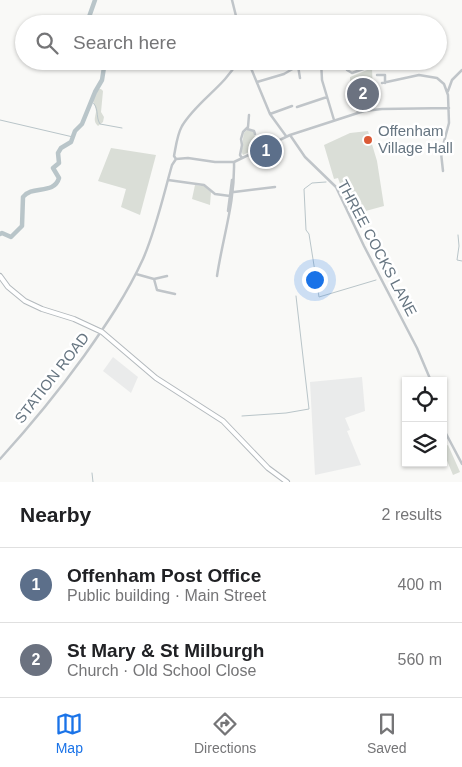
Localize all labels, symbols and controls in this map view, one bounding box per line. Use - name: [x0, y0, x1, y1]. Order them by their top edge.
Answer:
- search box: [15, 15, 447, 70]
- icon: search: [33, 29, 61, 57]
- text: Search here: [73, 32, 177, 53]
- pin: 2: [347, 75, 379, 113]
- place label: Offenham Village Hall: [378, 122, 453, 156]
- pin: 1: [250, 132, 282, 170]
- marker: Offenham Village Hall: [362, 134, 374, 146]
- street label: THREE COCKS LANE: [334, 177, 421, 319]
- your location: [302, 267, 328, 293]
- street label: STATION ROAD: [11, 329, 92, 426]
- map controls: [402, 377, 447, 467]
- button: locate: [402, 377, 447, 422]
- button: layers: [402, 422, 447, 467]
- text: Nearby: [20, 503, 91, 526]
- text: 2 results: [382, 506, 442, 523]
- text: Offenham Post Office: [67, 565, 261, 586]
- text: 1: [32, 576, 40, 593]
- text: 400 m: [398, 576, 442, 593]
- text: Public building · Main Street: [67, 587, 266, 604]
- text: St Mary & St Milburgh: [67, 640, 264, 661]
- text: 2: [32, 651, 40, 668]
- text: 560 m: [398, 651, 442, 668]
- text: Church · Old School Close: [67, 662, 256, 679]
- tab: Map: [55, 710, 83, 756]
- tab: Directions: [194, 710, 256, 756]
- tab: Saved: [367, 710, 407, 756]

